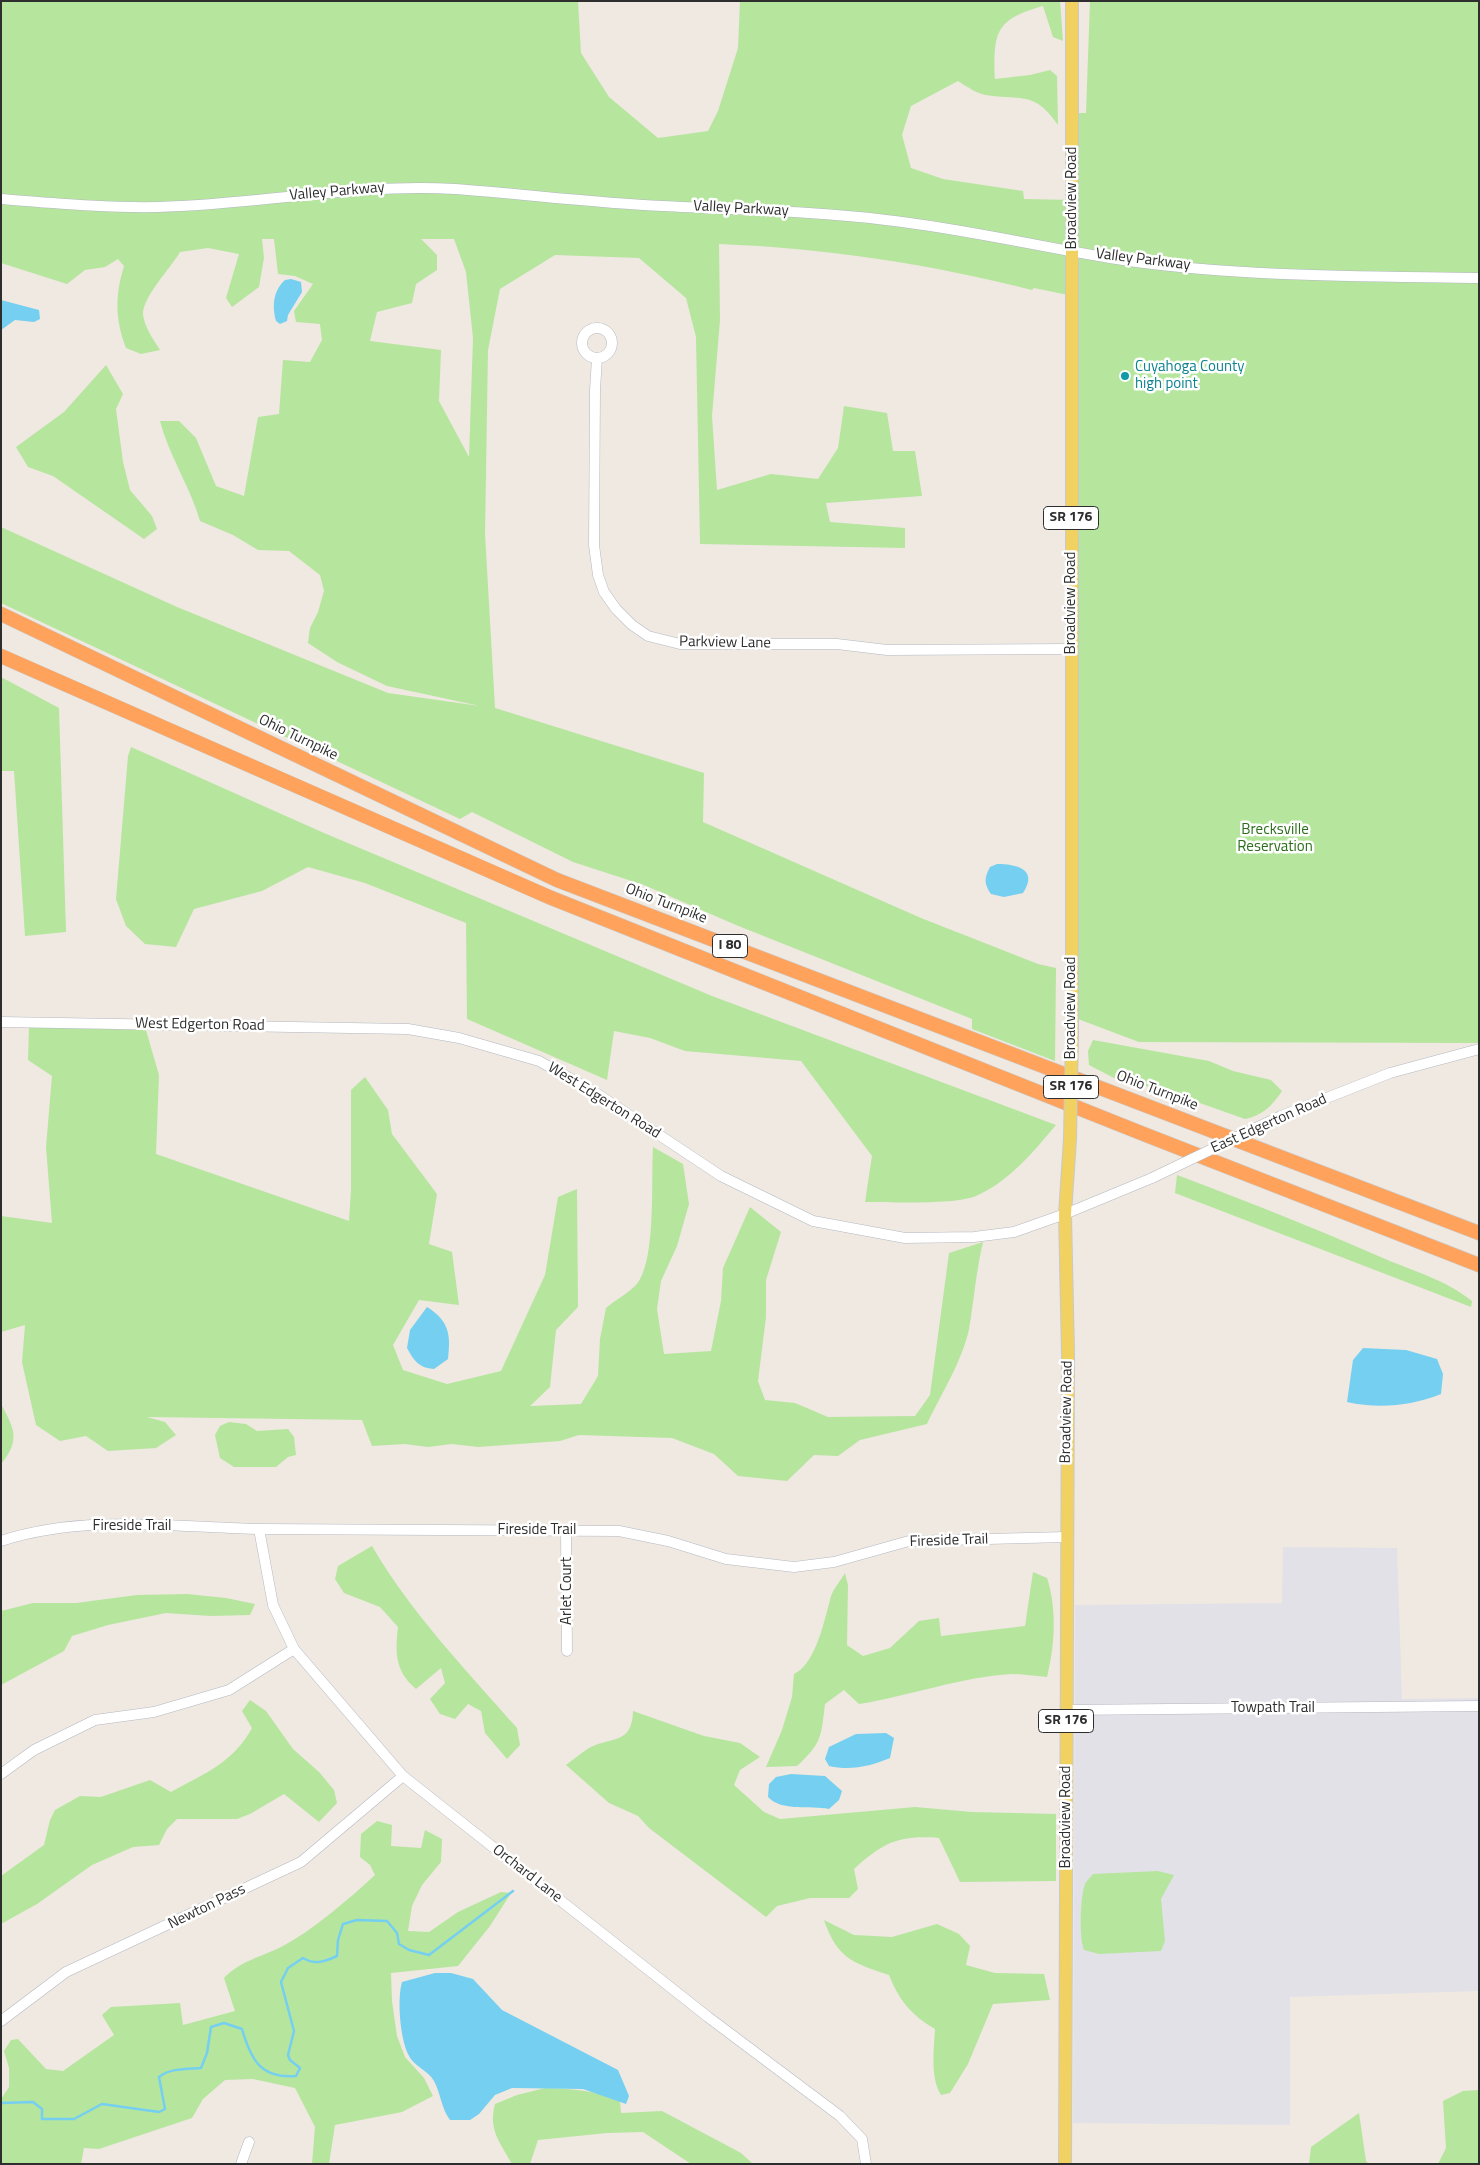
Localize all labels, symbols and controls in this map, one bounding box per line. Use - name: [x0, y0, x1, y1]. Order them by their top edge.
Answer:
- street label: Broadview Road: [1063, 147, 1081, 249]
- street label: Valley Parkway: [289, 179, 385, 205]
- street label: Valley Parkway: [693, 198, 789, 220]
- street label: Valley Parkway: [1095, 245, 1191, 275]
- place label: Cuyahoga County high point: [1135, 358, 1244, 393]
- marker: Cuyahoga County high point: [1119, 370, 1131, 382]
- road number: SR 176: [1044, 506, 1098, 530]
- street label: Broadview Road: [1062, 552, 1080, 654]
- street label: Parkview Lane: [679, 633, 771, 653]
- street label: Ohio Turnpike: [255, 711, 341, 765]
- park label: Brecksville Reservation: [1237, 821, 1313, 856]
- street label: Ohio Turnpike: [623, 880, 709, 928]
- road number: I 80: [712, 934, 748, 958]
- street label: Broadview Road: [1062, 957, 1080, 1059]
- street label: West Edgerton Road: [135, 1015, 265, 1035]
- street label: West Edgerton Road: [544, 1059, 664, 1143]
- street label: Ohio Turnpike: [1114, 1067, 1200, 1115]
- road number: SR 176: [1044, 1076, 1098, 1098]
- street label: East Edgerton Road: [1208, 1090, 1330, 1158]
- street label: Broadview Road: [1057, 1360, 1077, 1464]
- street label: Fireside Trail: [93, 1517, 171, 1535]
- street label: Fireside Trail: [498, 1521, 576, 1539]
- street label: Fireside Trail: [909, 1531, 989, 1551]
- street label: Arlet Court: [558, 1557, 576, 1625]
- street label: Towpath Trail: [1231, 1699, 1315, 1717]
- road number: SR 176: [1038, 1710, 1094, 1732]
- street label: Broadview Road: [1057, 1766, 1075, 1868]
- street label: Orchard Lane: [489, 1841, 565, 1907]
- street label: Newton Pass: [165, 1881, 249, 1933]

